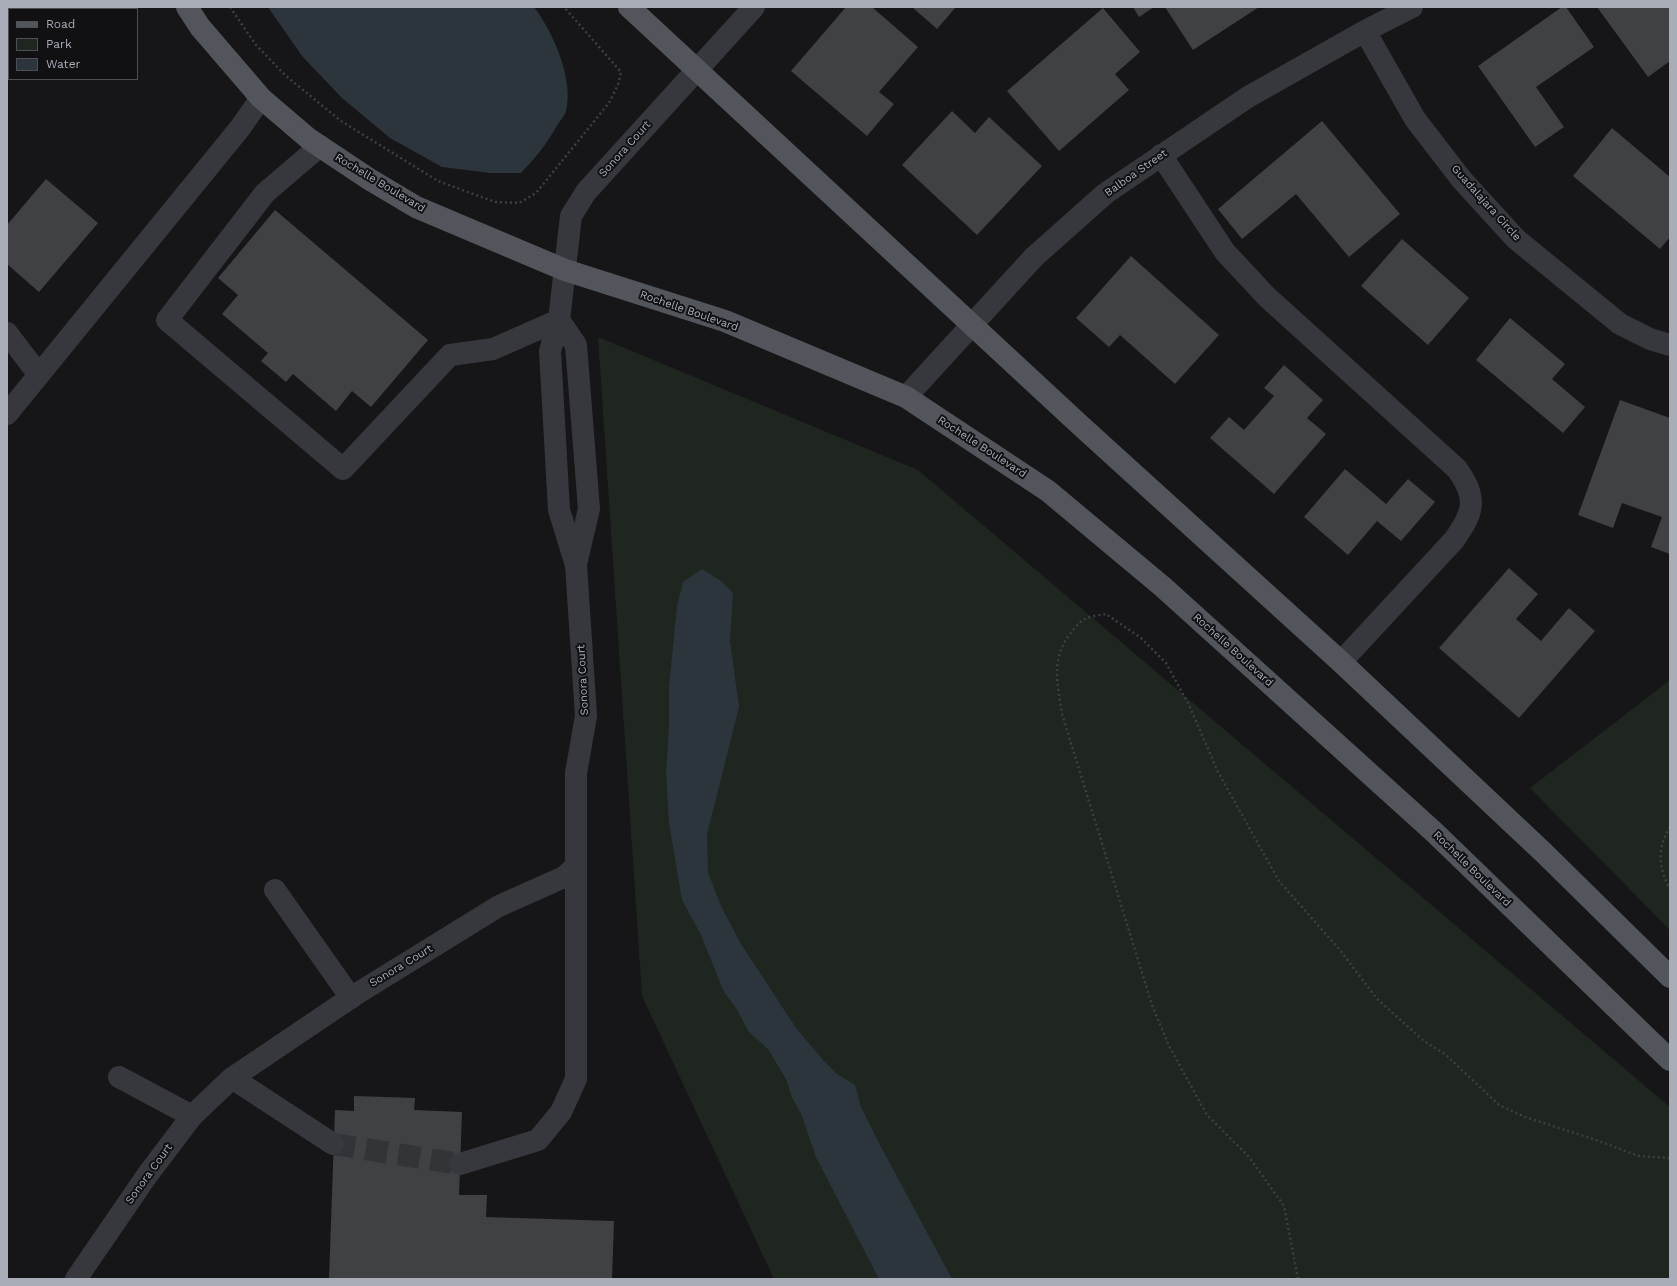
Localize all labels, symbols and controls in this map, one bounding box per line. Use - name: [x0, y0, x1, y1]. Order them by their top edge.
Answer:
- legend: [8, 8, 138, 80]
- text: Road: [46, 17, 75, 31]
- text: Park: [46, 37, 72, 51]
- text: Water: [46, 57, 80, 71]
- street label: Sonora Court: [596, 118, 654, 180]
- street label: Balboa Street: [1102, 147, 1170, 199]
- street label: Rochelle Boulevard: [332, 151, 428, 215]
- street label: Guadalajara Circle: [1448, 162, 1524, 244]
- street label: Rochelle Boulevard: [638, 288, 740, 334]
- street label: Rochelle Boulevard: [935, 413, 1029, 481]
- street label: Rochelle Boulevard: [1190, 611, 1276, 689]
- street label: Sonora Court: [575, 644, 591, 716]
- street label: Rochelle Boulevard: [1430, 828, 1514, 910]
- street label: Sonora Court: [367, 942, 435, 990]
- street label: Sonora Court: [123, 1141, 175, 1207]

